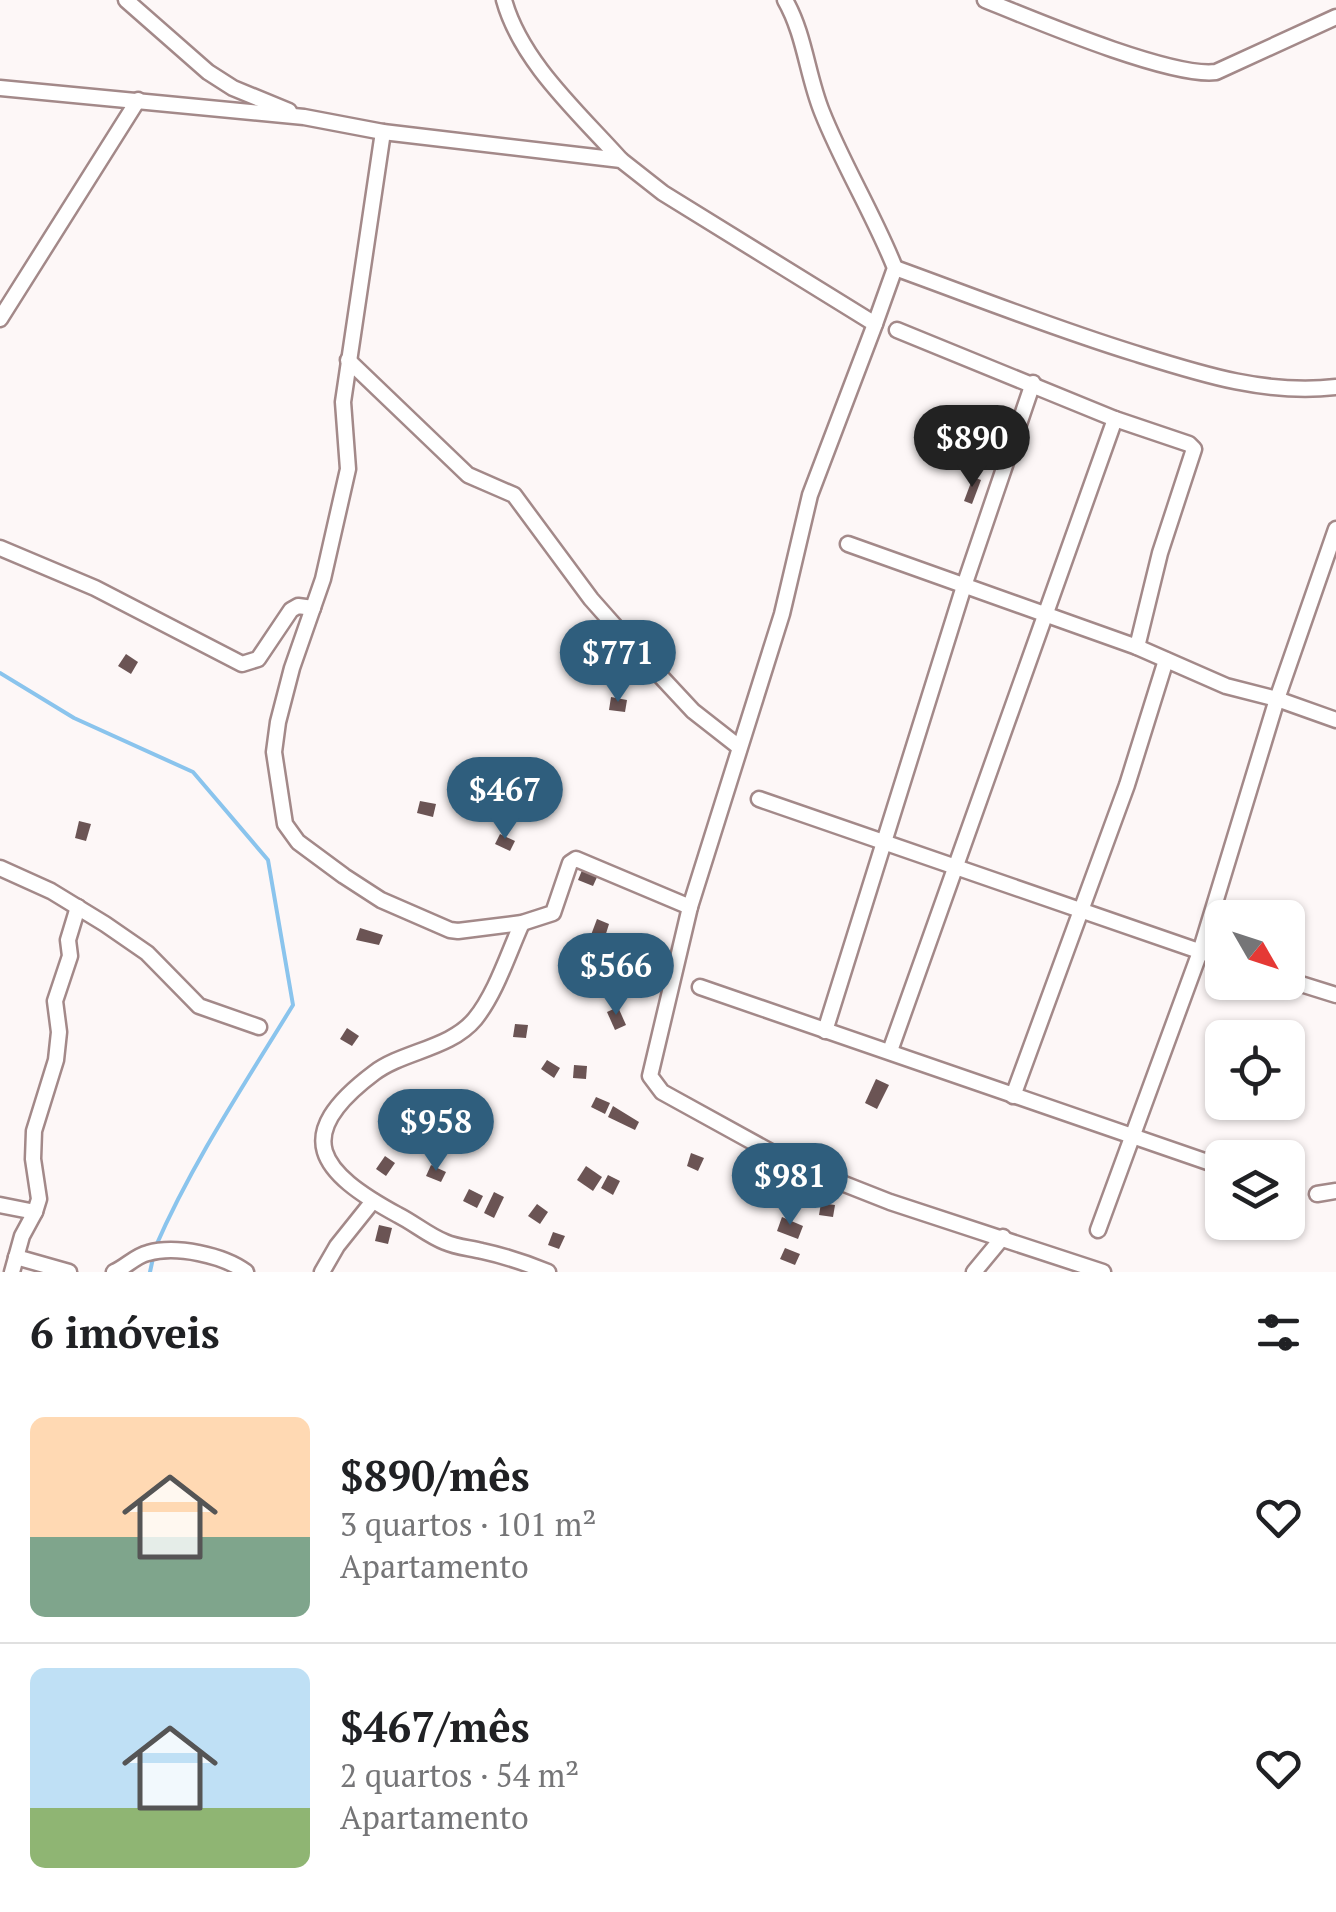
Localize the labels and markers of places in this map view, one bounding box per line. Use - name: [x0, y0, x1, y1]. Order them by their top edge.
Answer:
- pin: $890: [913, 405, 1031, 490]
- pin: $771: [559, 620, 677, 705]
- pin: $467: [446, 757, 564, 842]
- pin: $566: [557, 933, 675, 1018]
- pin: $958: [377, 1089, 495, 1174]
- pin: $981: [731, 1143, 849, 1228]

